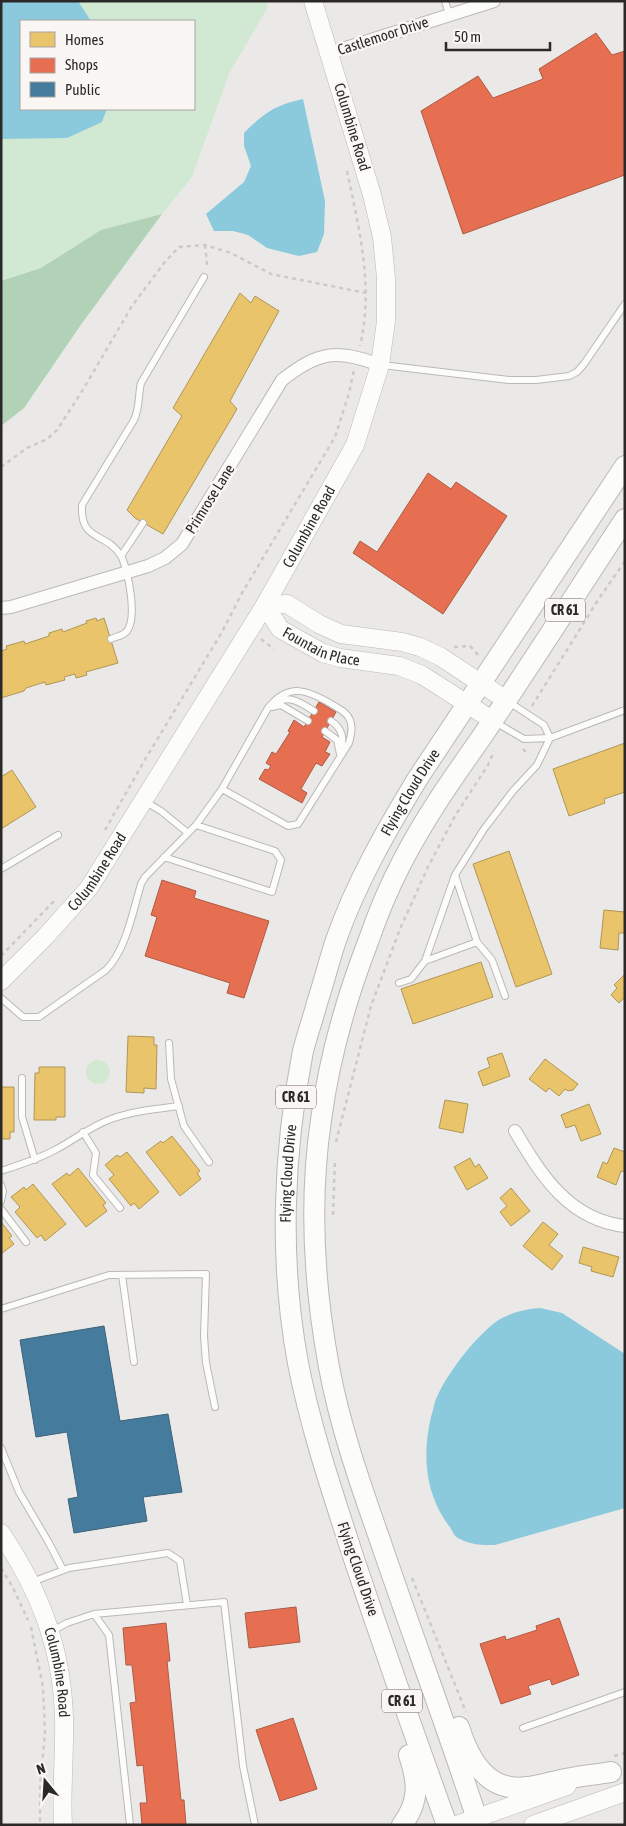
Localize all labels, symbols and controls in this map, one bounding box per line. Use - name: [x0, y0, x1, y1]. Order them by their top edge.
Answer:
- street label: Castlemoor Drive: [335, 13, 431, 58]
- legend: [20, 20, 195, 110]
- scale bar: [446, 20, 550, 52]
- text: 50 m: [454, 28, 481, 45]
- text: Homes: [65, 31, 104, 48]
- text: Shops: [65, 56, 98, 73]
- text: Public: [65, 81, 100, 98]
- street label: Columbine Road: [331, 81, 374, 173]
- street label: Primrose Lane: [182, 461, 238, 537]
- street label: Columbine Road: [279, 483, 338, 571]
- road number: CR 61: [545, 598, 585, 622]
- street label: Fountain Place: [280, 623, 361, 669]
- street label: Flying Cloud Drive: [377, 745, 443, 838]
- street label: Columbine Road: [64, 829, 129, 914]
- road number: CR 61: [276, 1086, 316, 1108]
- street label: Flying Cloud Drive: [277, 1123, 299, 1223]
- street label: Flying Cloud Drive: [334, 1520, 383, 1618]
- street label: Columbine Road: [41, 1625, 73, 1718]
- road number: CR 61: [382, 1690, 422, 1712]
- north arrow: [20, 1756, 70, 1806]
- text: N: [35, 1760, 47, 1778]

